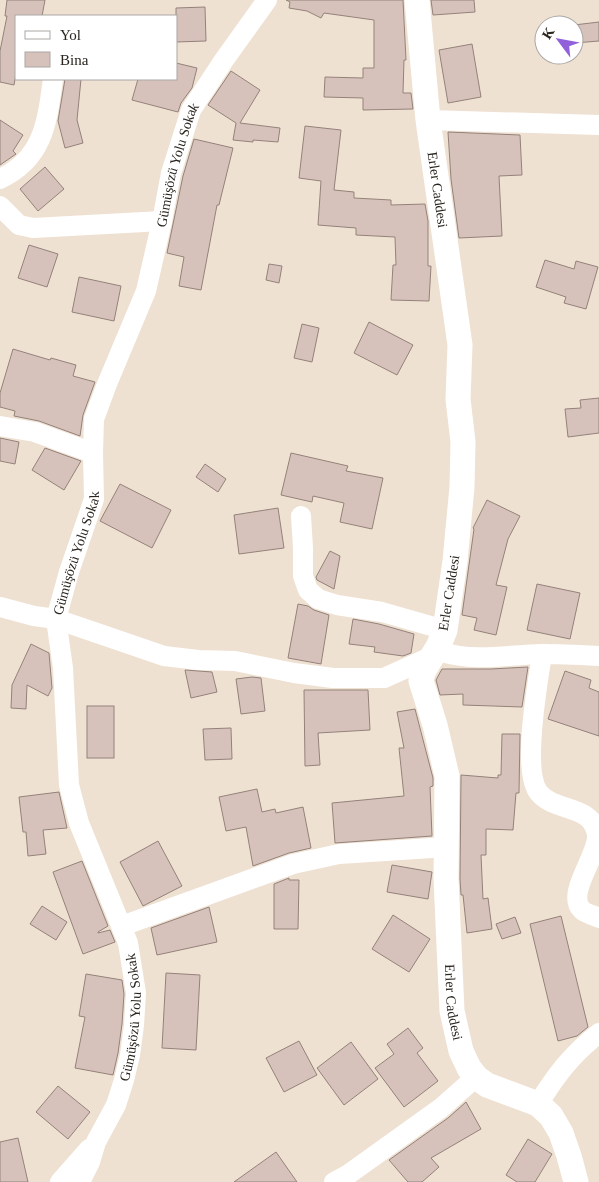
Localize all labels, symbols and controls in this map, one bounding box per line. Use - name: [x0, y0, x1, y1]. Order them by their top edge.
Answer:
- legend: [15, 15, 178, 80]
- north arrow: [534, 15, 584, 65]
- text: K: [539, 25, 558, 42]
- text: Yol: [60, 27, 81, 43]
- text: Bina: [60, 52, 89, 68]
- street label: Gümüşözü Yolu Sokak: [153, 99, 202, 229]
- street label: Erler Caddesi: [425, 151, 451, 229]
- street label: Gümüşözü Yolu Sokak: [50, 491, 102, 616]
- street label: Erler Caddesi: [436, 554, 462, 632]
- street label: Gümüşözü Yolu Sokak: [116, 953, 144, 1083]
- street label: Erler Caddesi: [442, 964, 466, 1042]

